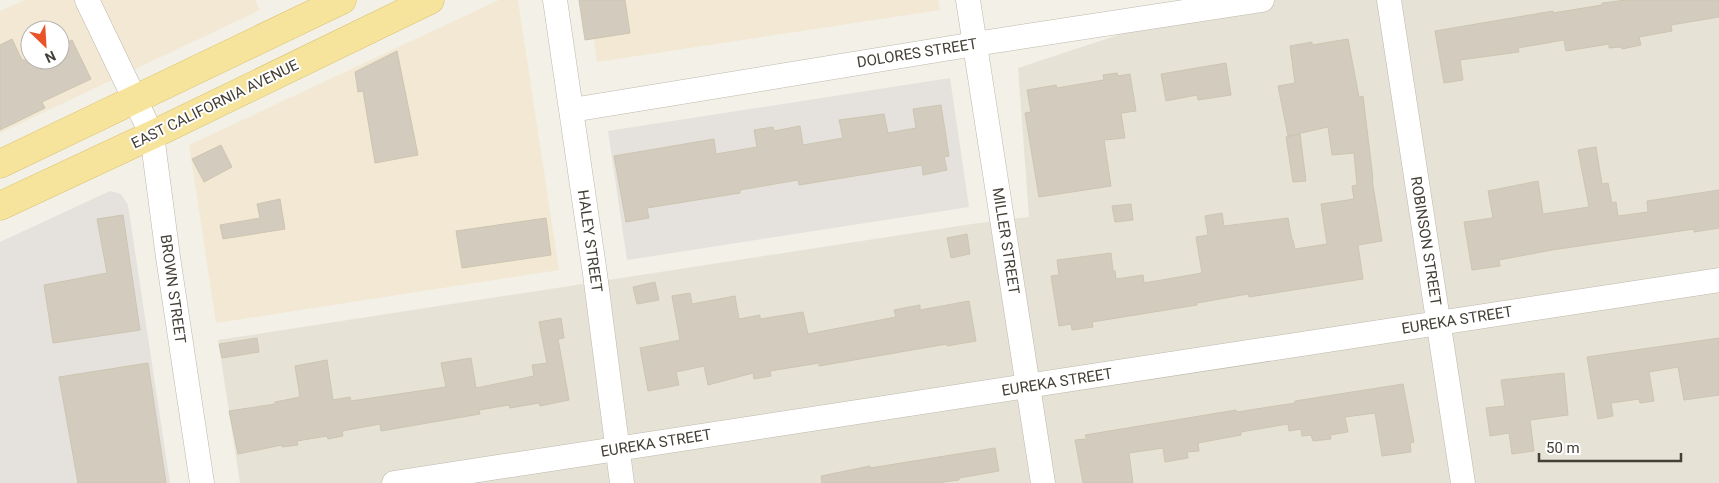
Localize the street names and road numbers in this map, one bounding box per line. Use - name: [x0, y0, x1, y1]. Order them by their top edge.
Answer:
- street label: DOLORES STREET: [855, 35, 979, 71]
- street label: EAST CALIFORNIA AVENUE: [128, 55, 302, 152]
- street label: ROBINSON STREET: [1407, 175, 1445, 307]
- street label: MILLER STREET: [989, 186, 1023, 296]
- street label: HALEY STREET: [574, 189, 606, 293]
- street label: BROWN STREET: [156, 233, 190, 345]
- street label: EUREKA STREET: [1400, 302, 1514, 338]
- street label: EUREKA STREET: [1000, 364, 1114, 400]
- street label: EUREKA STREET: [599, 425, 713, 461]

